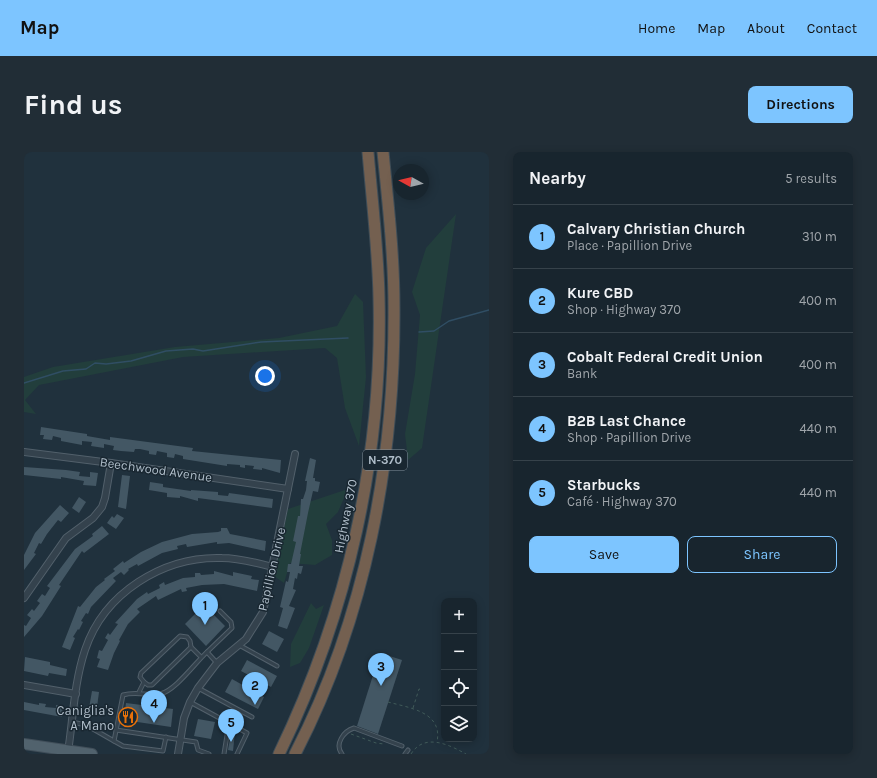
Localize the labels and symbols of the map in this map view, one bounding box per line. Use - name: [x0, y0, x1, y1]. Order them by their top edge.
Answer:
- north arrow: [393, 164, 429, 200]
- your location: [255, 366, 275, 386]
- road number: N-370: [363, 450, 407, 470]
- street label: Beechwood Avenue: [99, 454, 213, 485]
- street label: Highway 370: [331, 478, 360, 554]
- street label: Papillion Drive: [255, 526, 288, 612]
- pin: 1: [192, 592, 218, 625]
- pin: 3: [368, 653, 394, 686]
- pin: 2: [242, 672, 268, 705]
- pin: 4: [141, 690, 167, 723]
- place label: Caniglia's A Mano: [57, 703, 114, 733]
- restaurant icon: Caniglia's A Mano: [117, 706, 139, 728]
- pin: 5: [218, 709, 244, 742]

